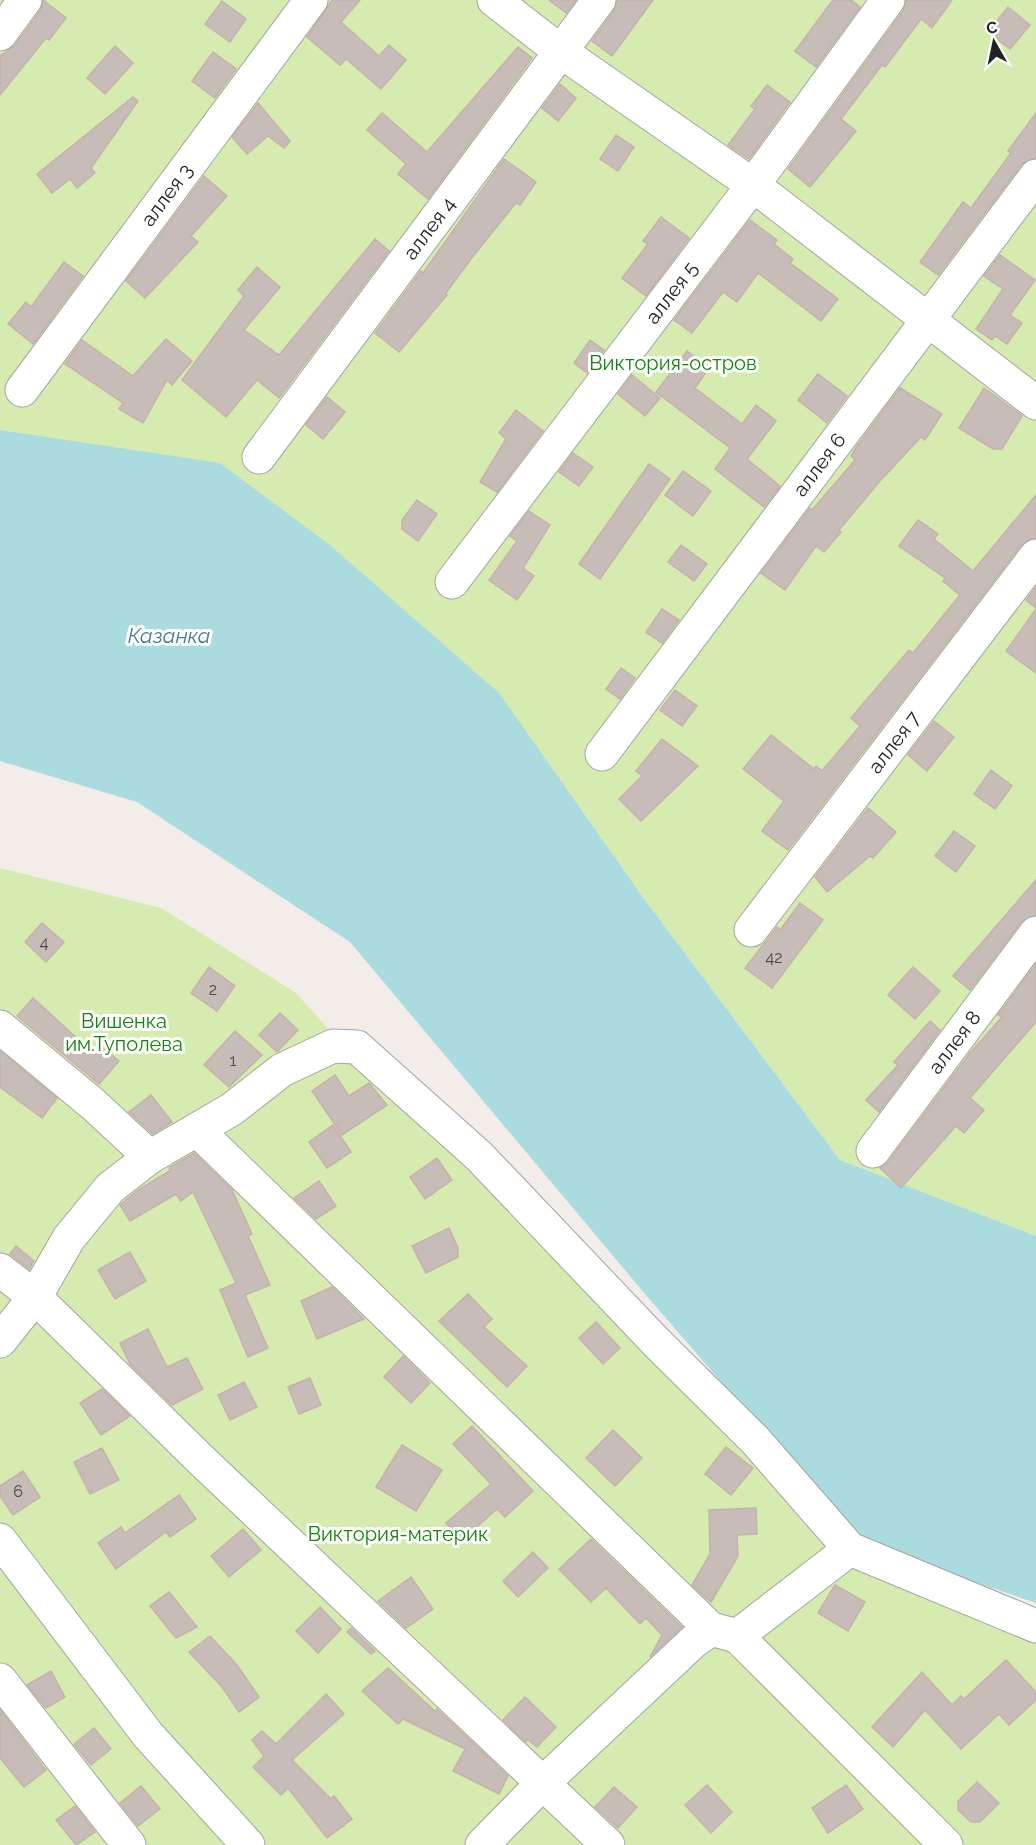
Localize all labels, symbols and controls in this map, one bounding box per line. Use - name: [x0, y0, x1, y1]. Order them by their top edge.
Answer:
- north arrow: [964, 12, 1024, 72]
- text: С: [985, 17, 999, 38]
- street label: аллея 3: [136, 159, 198, 231]
- street label: аллея 4: [398, 192, 460, 264]
- street label: аллея 5: [640, 257, 703, 329]
- park label: Виктория-остров: [589, 351, 757, 375]
- street label: аллея 6: [788, 428, 851, 501]
- water label: Казанка: [128, 623, 210, 648]
- street label: аллея 7: [863, 706, 925, 778]
- house number: 4: [40, 933, 49, 952]
- house number: 42: [765, 948, 783, 967]
- house number: 2: [209, 980, 217, 999]
- street label: аллея 8: [923, 1006, 986, 1078]
- park label: Вишенка им.Туполева: [65, 1009, 183, 1056]
- house number: 1: [230, 1051, 237, 1070]
- house number: 6: [13, 1482, 23, 1501]
- park label: Виктория-материк: [308, 1522, 488, 1546]

